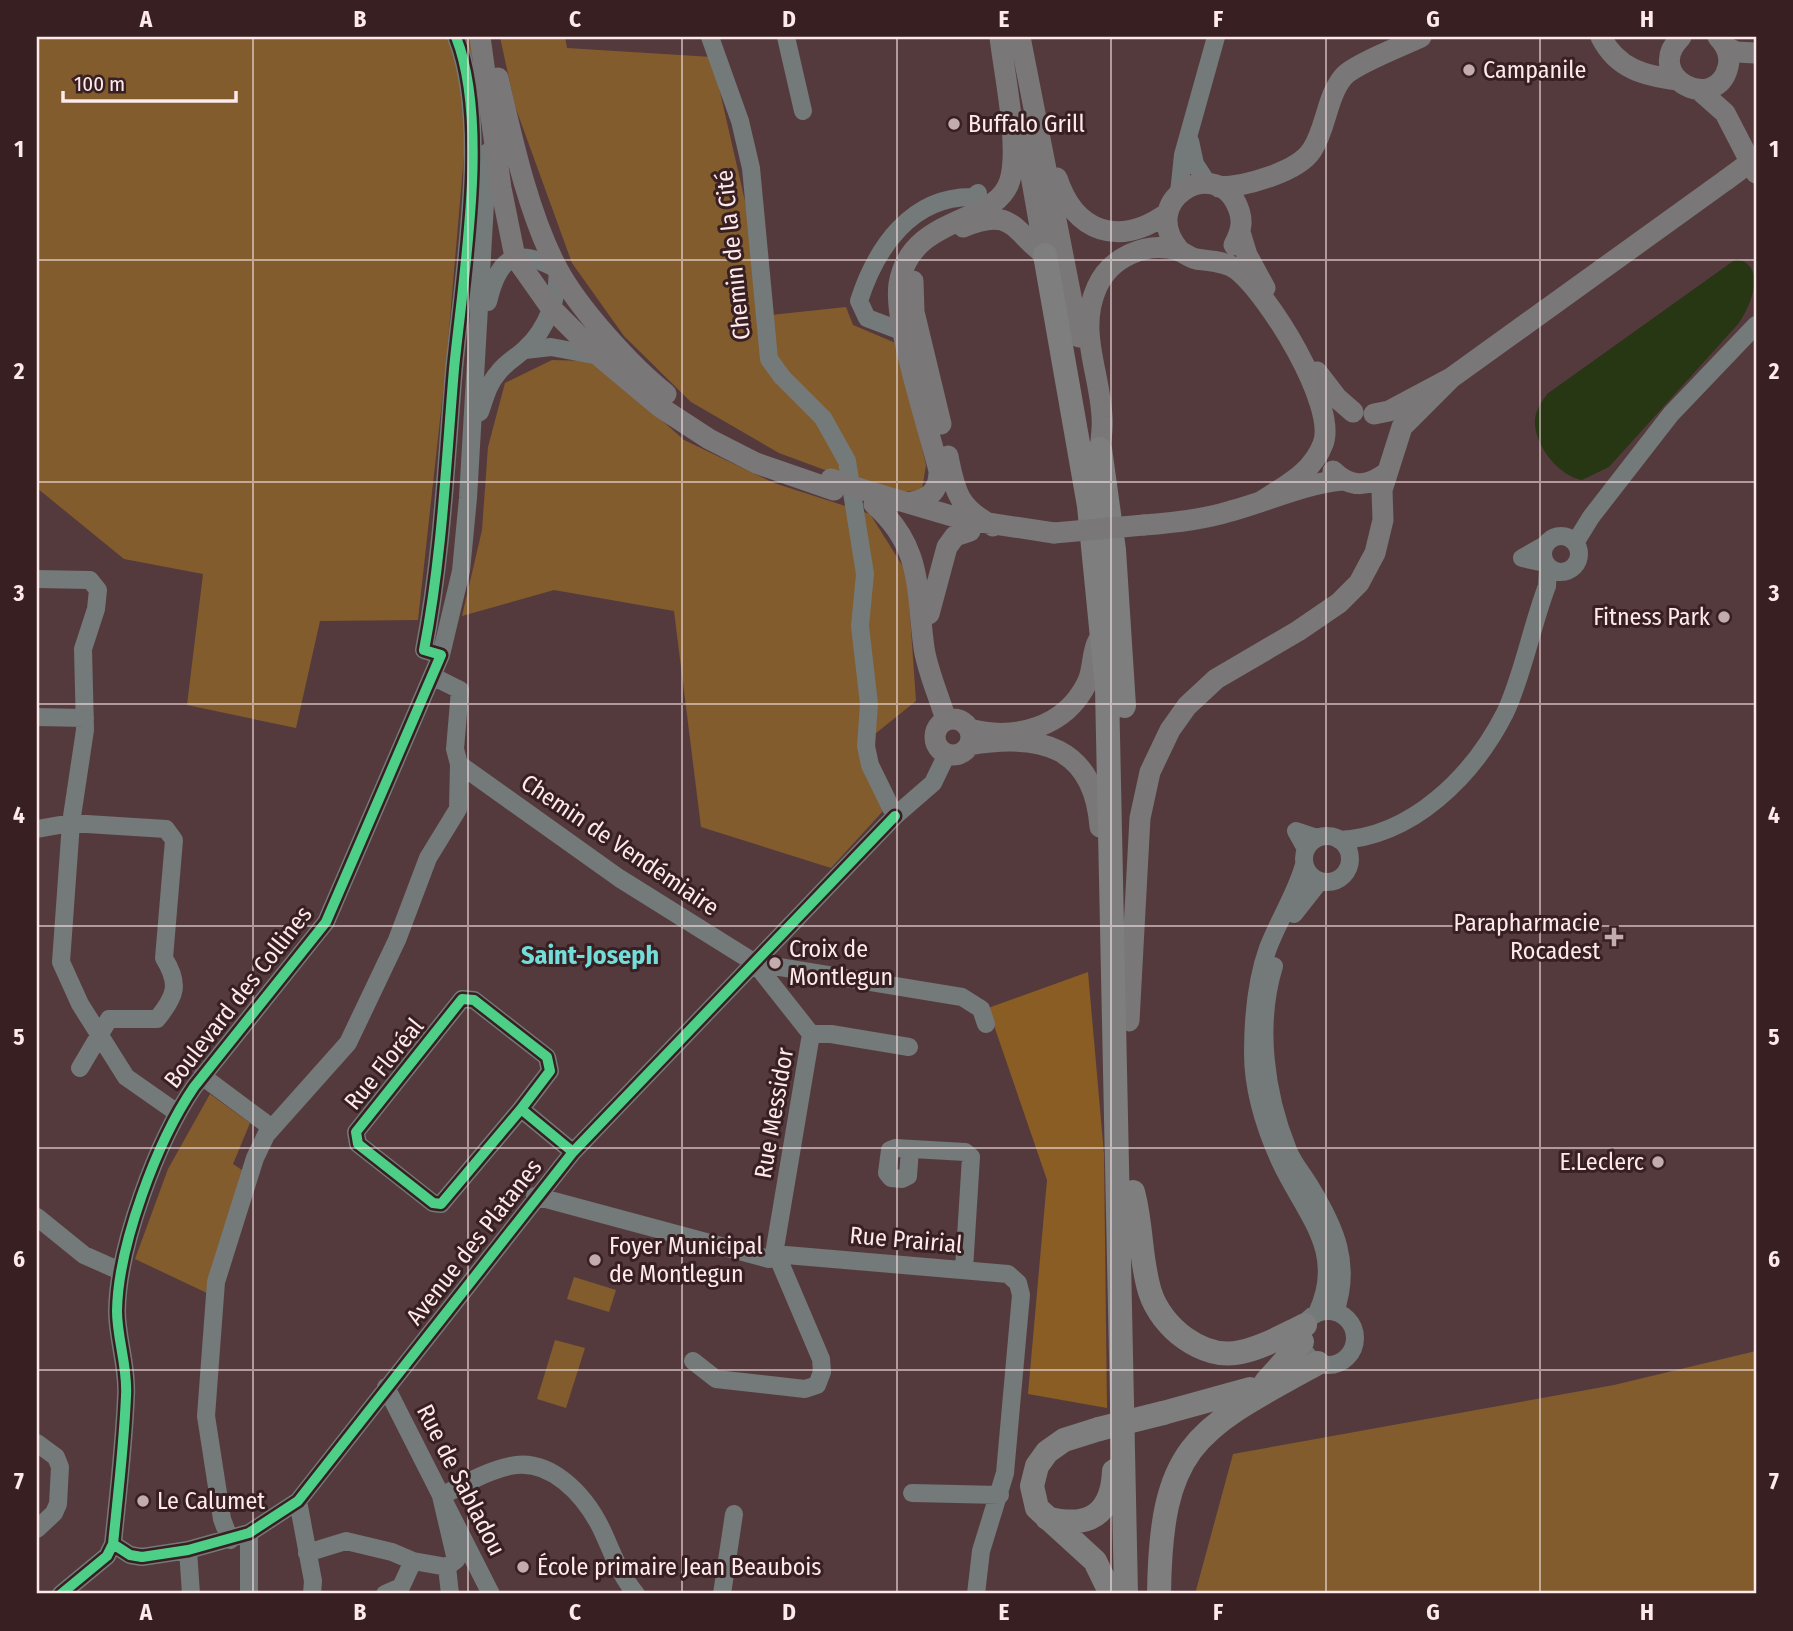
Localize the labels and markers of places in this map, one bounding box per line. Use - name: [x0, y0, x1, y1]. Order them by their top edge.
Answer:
- place label: Campanile: [1483, 56, 1586, 84]
- marker: Campanile: [1461, 62, 1477, 78]
- place label: Buffalo Grill: [968, 110, 1085, 138]
- marker: Buffalo Grill: [946, 116, 962, 132]
- place label: Fitness Park: [1593, 603, 1711, 631]
- marker: Fitness Park: [1716, 609, 1732, 625]
- place label: Parapharmacie Rocadest: [1454, 909, 1600, 965]
- marker: Parapharmacie Rocadest: [1606, 929, 1622, 945]
- place label: Croix de Montlegun: [789, 935, 893, 991]
- marker: Croix de Montlegun: [767, 955, 783, 971]
- place label: E.Leclerc: [1559, 1148, 1644, 1176]
- marker: E.Leclerc: [1650, 1154, 1666, 1170]
- place label: Foyer Municipal de Montlegun: [609, 1232, 763, 1288]
- marker: Foyer Municipal de Montlegun: [587, 1252, 603, 1268]
- place label: Le Calumet: [157, 1487, 265, 1515]
- marker: Le Calumet: [135, 1493, 151, 1509]
- place label: École primaire Jean Beaubois: [537, 1552, 822, 1581]
- marker: École primaire Jean Beaubois: [515, 1559, 531, 1575]

